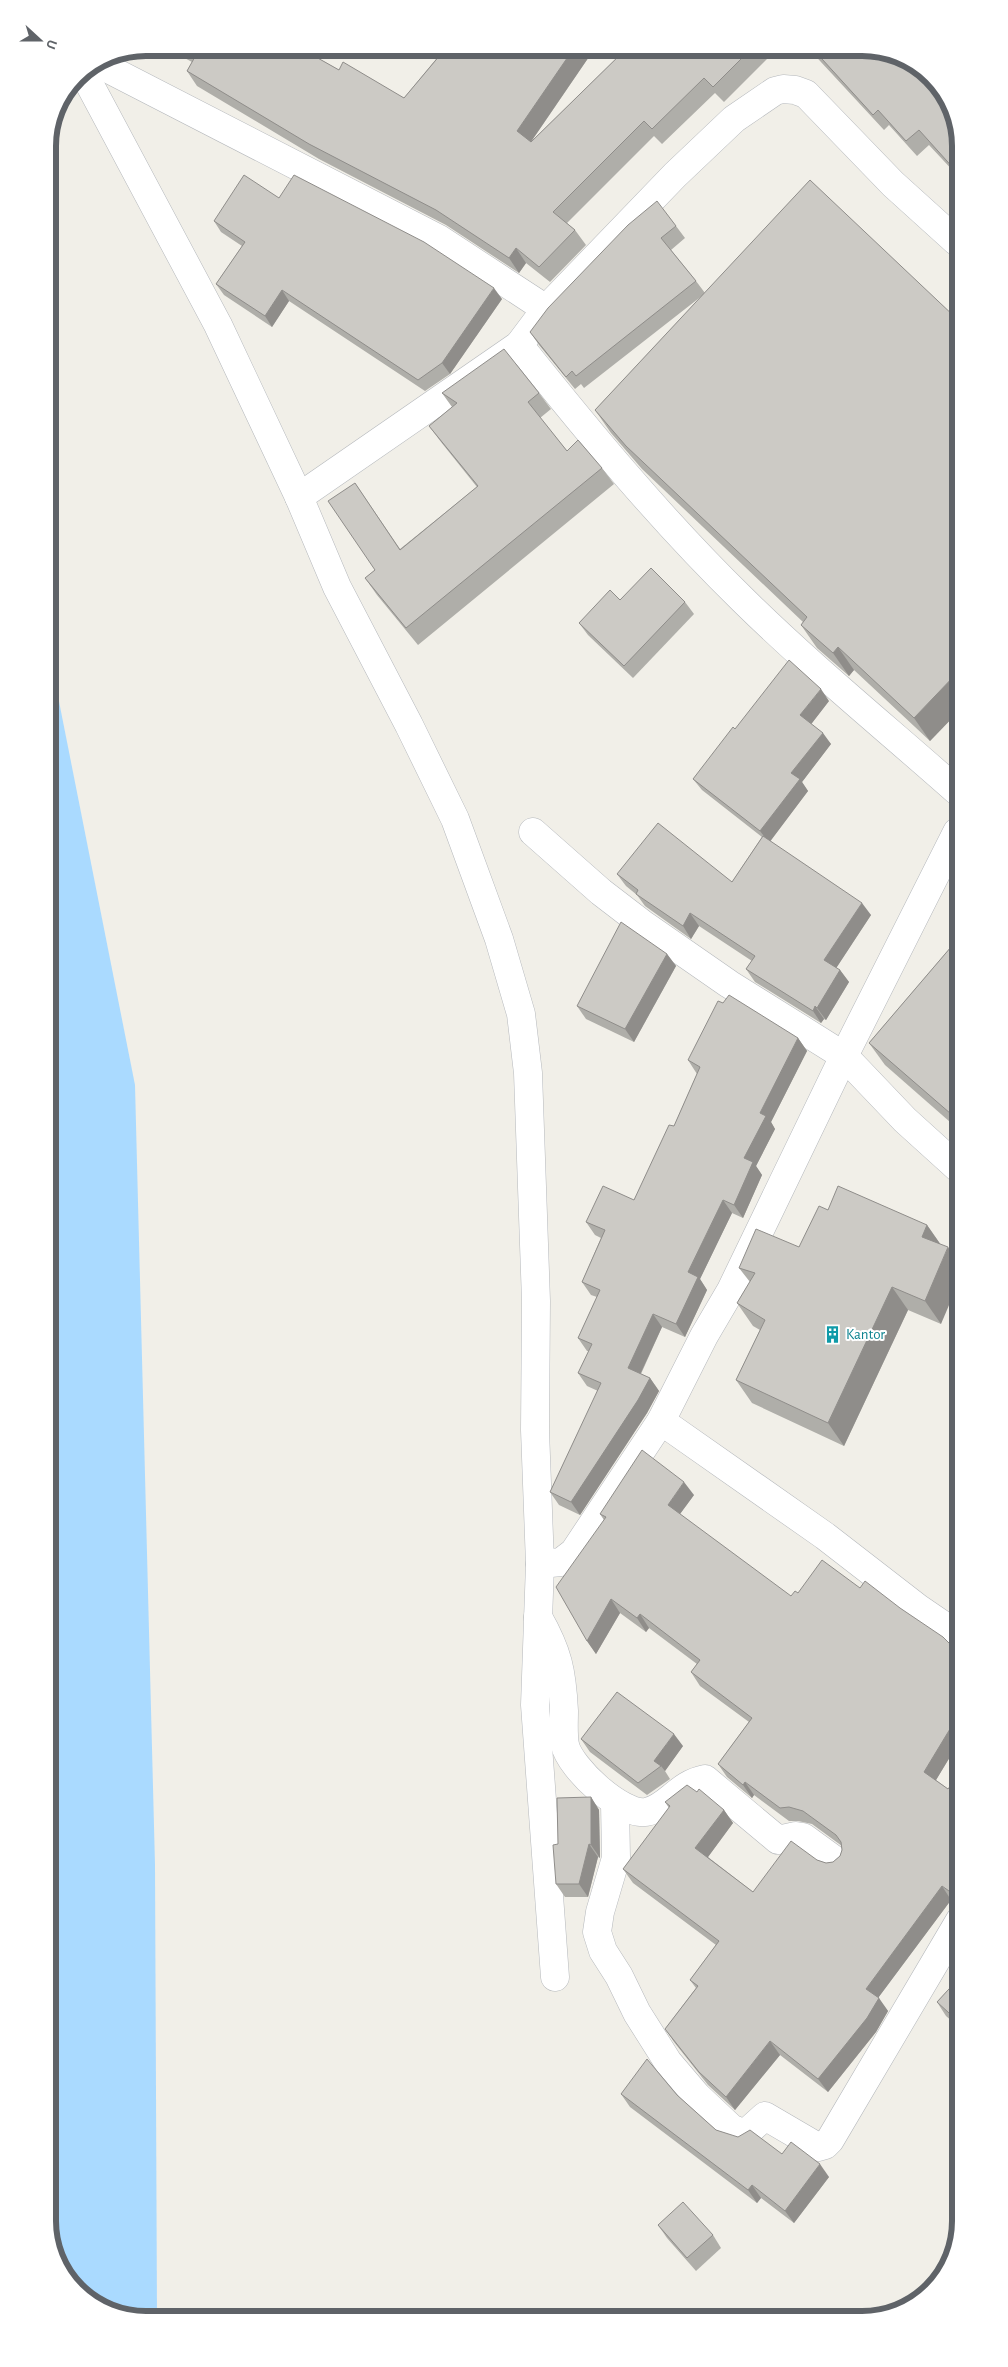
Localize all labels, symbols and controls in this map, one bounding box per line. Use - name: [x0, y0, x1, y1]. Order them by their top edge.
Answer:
- north arrow: [15, 15, 65, 65]
- text: U: [43, 38, 59, 51]
- building icon: Kantor: [822, 1324, 842, 1344]
- place label: Kantor: [846, 1327, 885, 1342]

